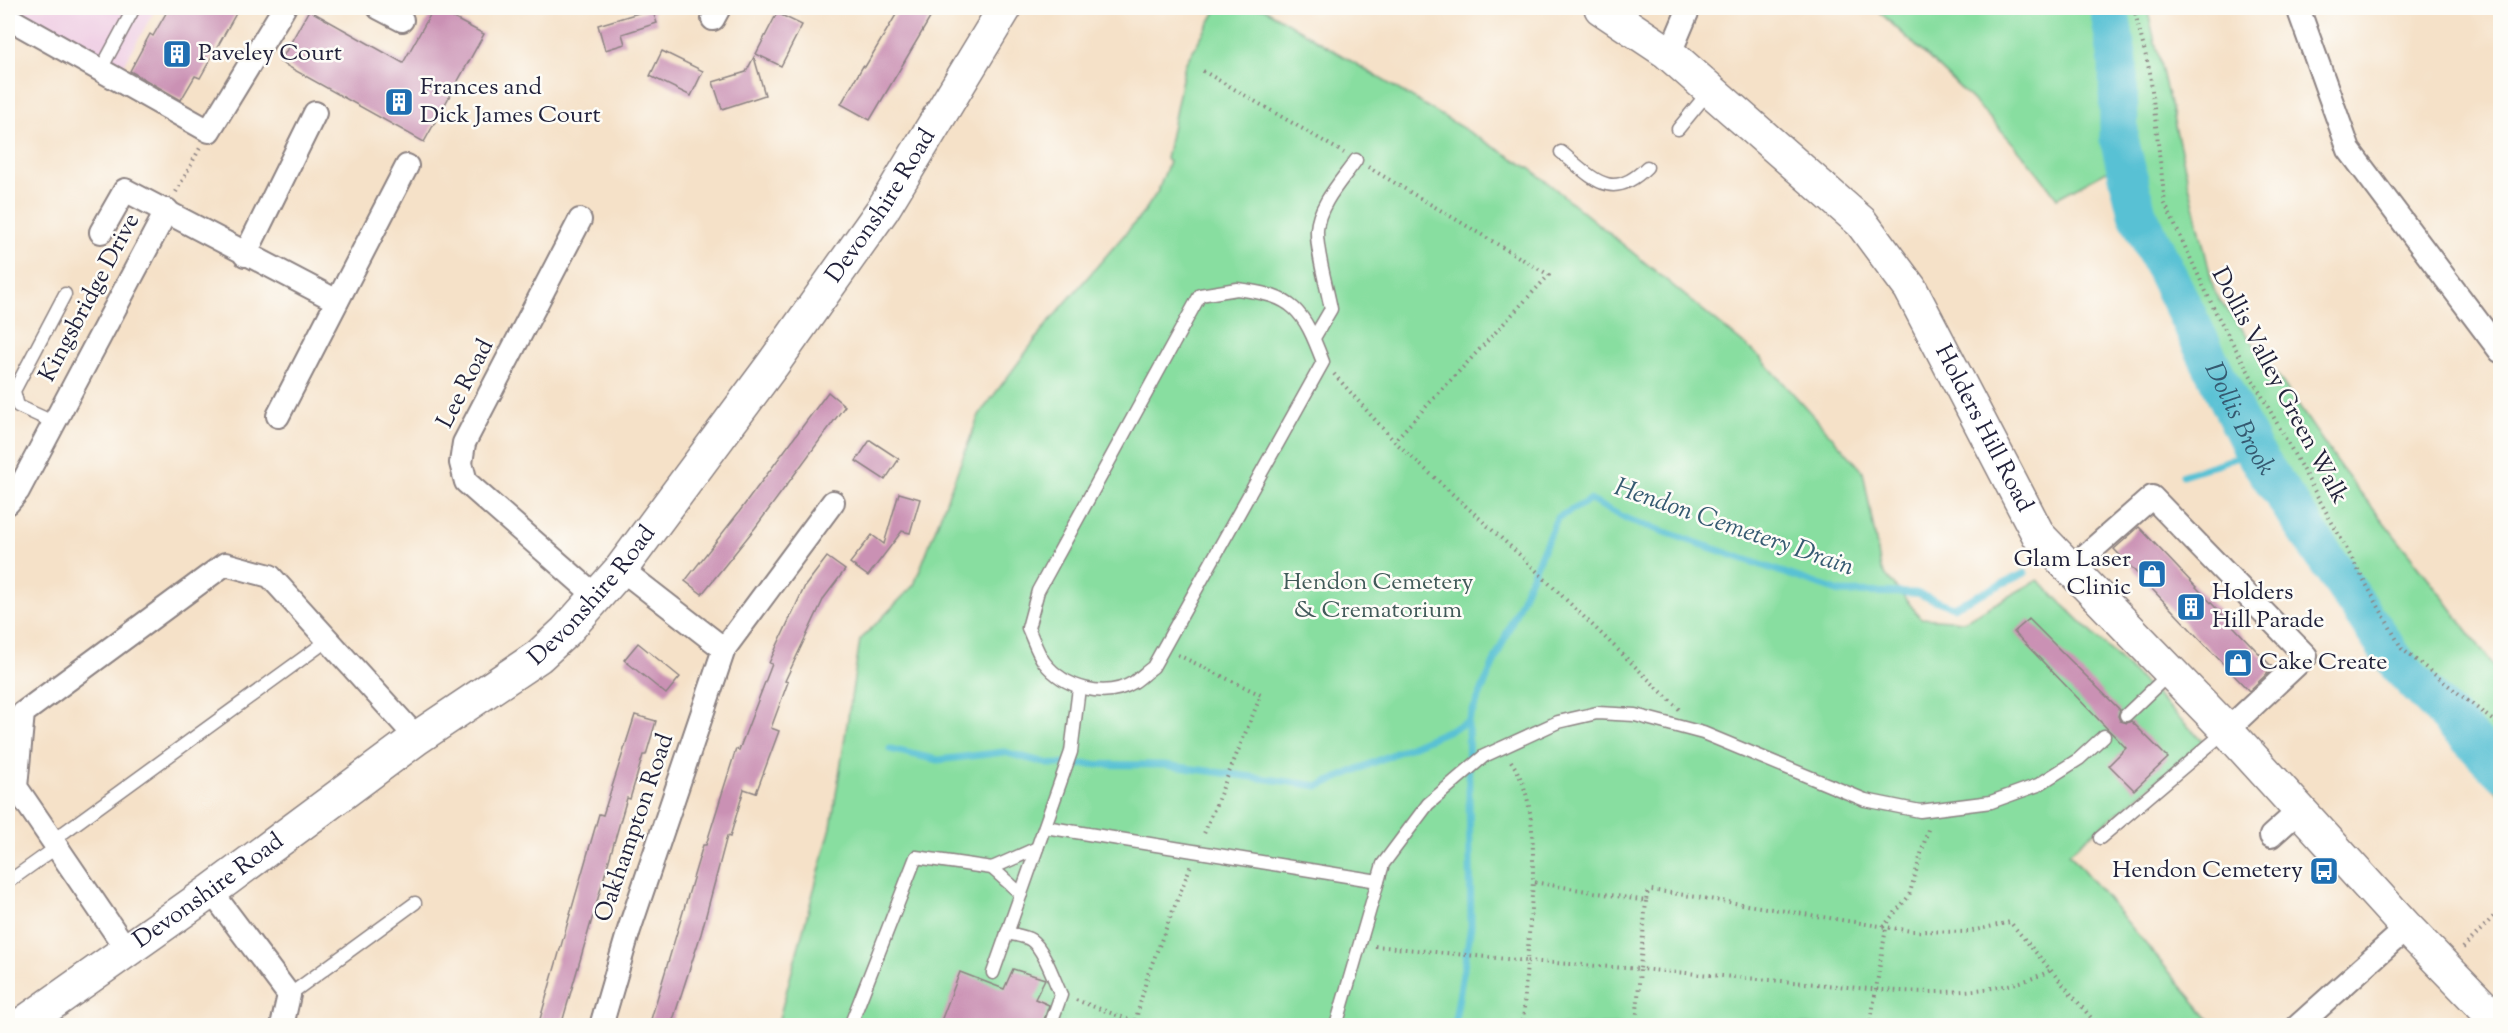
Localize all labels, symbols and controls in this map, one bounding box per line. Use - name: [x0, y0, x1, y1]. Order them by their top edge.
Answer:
- place label: Paveley Court: [198, 37, 342, 71]
- building icon: Paveley Court: [161, 38, 193, 70]
- place label: Frances and Dick James Court: [420, 71, 601, 133]
- building icon: Frances and Dick James Court: [383, 86, 415, 118]
- street label: Devonshire Road: [818, 122, 945, 290]
- street label: Kingsbridge Drive: [31, 208, 149, 388]
- street label: Dollis Valley Green Walk: [2202, 262, 2356, 510]
- street label: Lee Road: [429, 333, 503, 434]
- street label: Holders Hill Road: [1925, 339, 2041, 519]
- water label: Dollis Brook: [2194, 356, 2284, 484]
- water label: Hendon Cemetery Drain: [1609, 470, 1859, 587]
- street label: Devonshire Road: [521, 518, 665, 674]
- place label: Glam Laser Clinic: [2013, 543, 2131, 605]
- shop icon: Glam Laser Clinic: [2136, 558, 2168, 590]
- park label: Hendon Cemetery & Crematorium: [1283, 566, 1473, 628]
- place label: Holders Hill Parade: [2212, 576, 2324, 638]
- building icon: Holders Hill Parade: [2175, 591, 2207, 623]
- place label: Cake Create: [2259, 646, 2387, 680]
- shop icon: Cake Create: [2222, 647, 2254, 679]
- street label: Oakhampton Road: [587, 729, 683, 927]
- street label: Devonshire Road: [127, 825, 292, 958]
- place label: Hendon Cemetery: [2112, 854, 2303, 888]
- bus stop icon: Hendon Cemetery: [2308, 855, 2340, 887]

